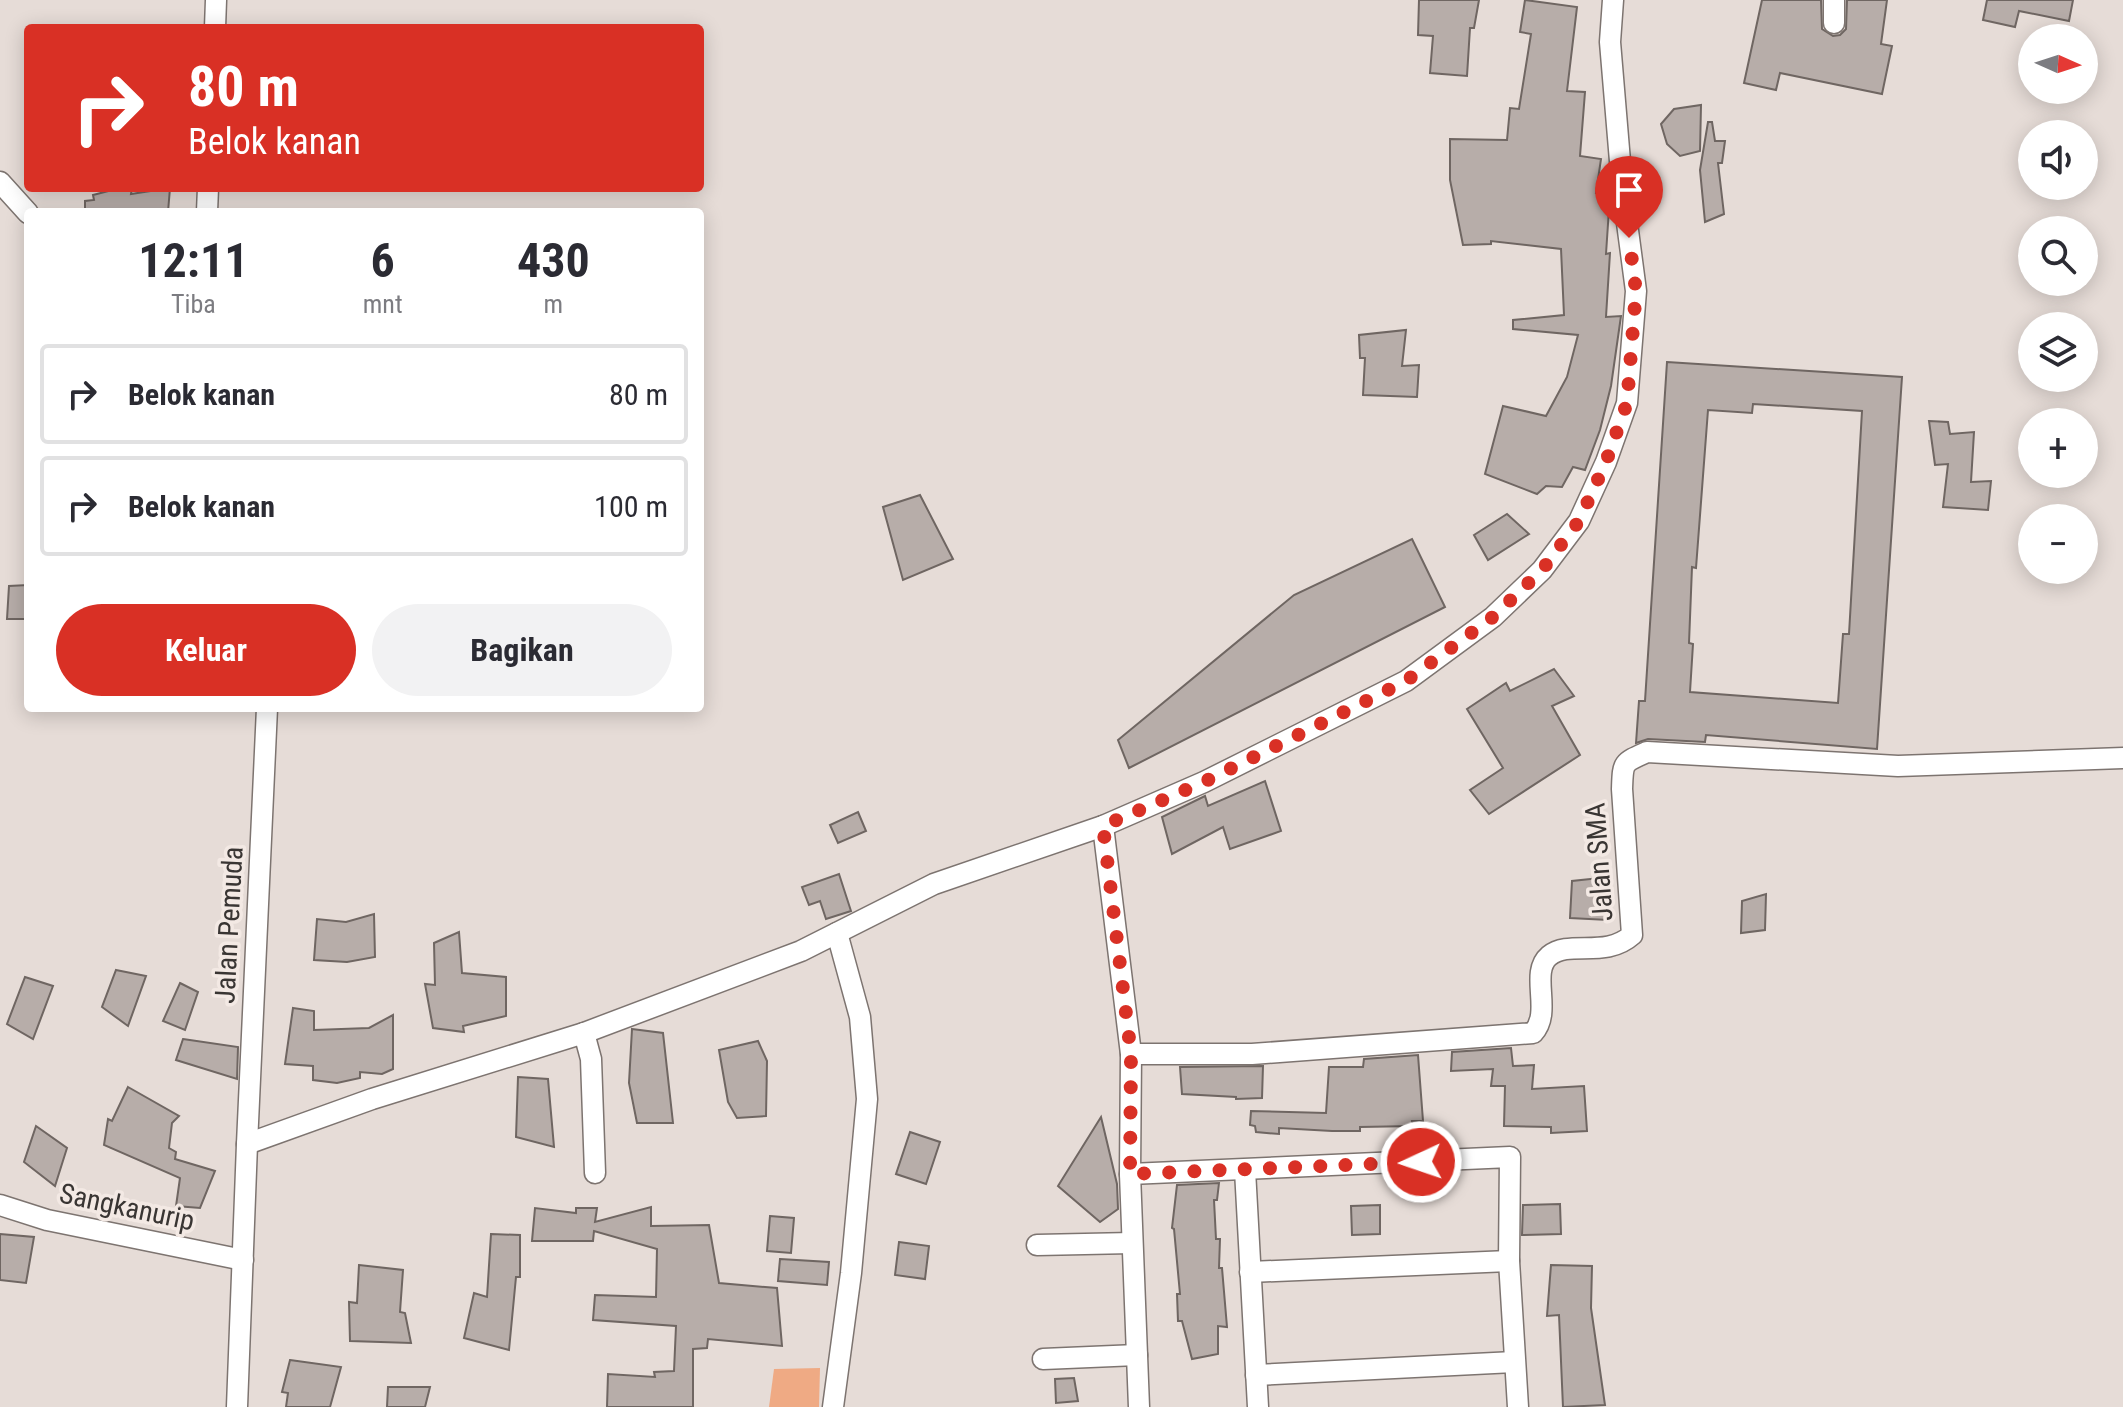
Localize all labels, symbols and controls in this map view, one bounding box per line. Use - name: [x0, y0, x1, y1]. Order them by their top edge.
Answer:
- north arrow: [2018, 24, 2098, 104]
- map controls: [2018, 24, 2098, 584]
- text: 80 m: [188, 54, 299, 120]
- icon: right: [56, 56, 160, 160]
- button: sound: [2018, 120, 2098, 200]
- text: Belok kanan: [188, 121, 361, 163]
- pin: [1595, 156, 1663, 238]
- icon: arrive: [1607, 168, 1651, 212]
- button: search: [2018, 216, 2098, 296]
- text: 12:11: [138, 232, 248, 289]
- text: 6: [371, 232, 395, 289]
- text: 430: [517, 232, 590, 289]
- text: Tiba: [171, 289, 216, 319]
- text: mnt: [363, 289, 403, 319]
- text: m: [544, 289, 563, 319]
- button: layers: [2018, 312, 2098, 392]
- icon: right: [60, 372, 104, 416]
- text: Belok kanan: [128, 377, 275, 412]
- text: 80 m: [609, 377, 668, 412]
- button: +: [2018, 408, 2098, 488]
- icon: right: [60, 484, 104, 528]
- text: Belok kanan: [128, 489, 275, 524]
- text: 100 m: [594, 489, 668, 524]
- button: −: [2018, 504, 2098, 584]
- button: Keluar: [56, 604, 356, 696]
- button: Bagikan: [372, 604, 672, 696]
- street label: Jalan SMA: [1578, 802, 1620, 922]
- street label: Jalan Pemuda: [208, 846, 250, 1004]
- position arrow: [1379, 1120, 1463, 1204]
- street label: Sangkanurip: [56, 1177, 198, 1237]

